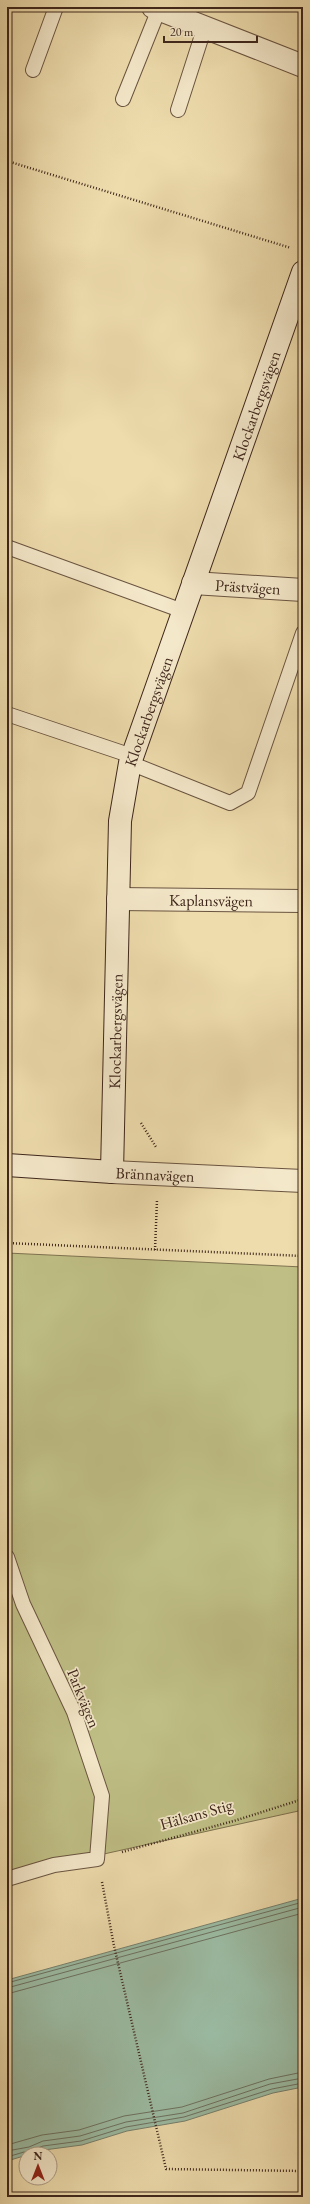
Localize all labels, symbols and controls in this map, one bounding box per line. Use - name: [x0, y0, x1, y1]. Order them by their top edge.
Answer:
- scale bar: [164, 18, 257, 44]
- text: 20 m: [170, 24, 194, 40]
- street label: Klockarbergsvägen: [227, 347, 286, 464]
- street label: Prästvägen: [214, 574, 282, 600]
- street label: Klockarbergsvägen: [120, 653, 178, 769]
- street label: Kaplansvägen: [169, 890, 254, 911]
- street label: Klockarbergsvägen: [104, 973, 128, 1089]
- street label: Brännavägen: [115, 1162, 195, 1187]
- street label: Parkvägen: [62, 1665, 105, 1731]
- street label: Hälsans Stig: [157, 1794, 236, 1835]
- north arrow: [18, 2146, 58, 2186]
- text: N: [34, 2149, 43, 2163]

